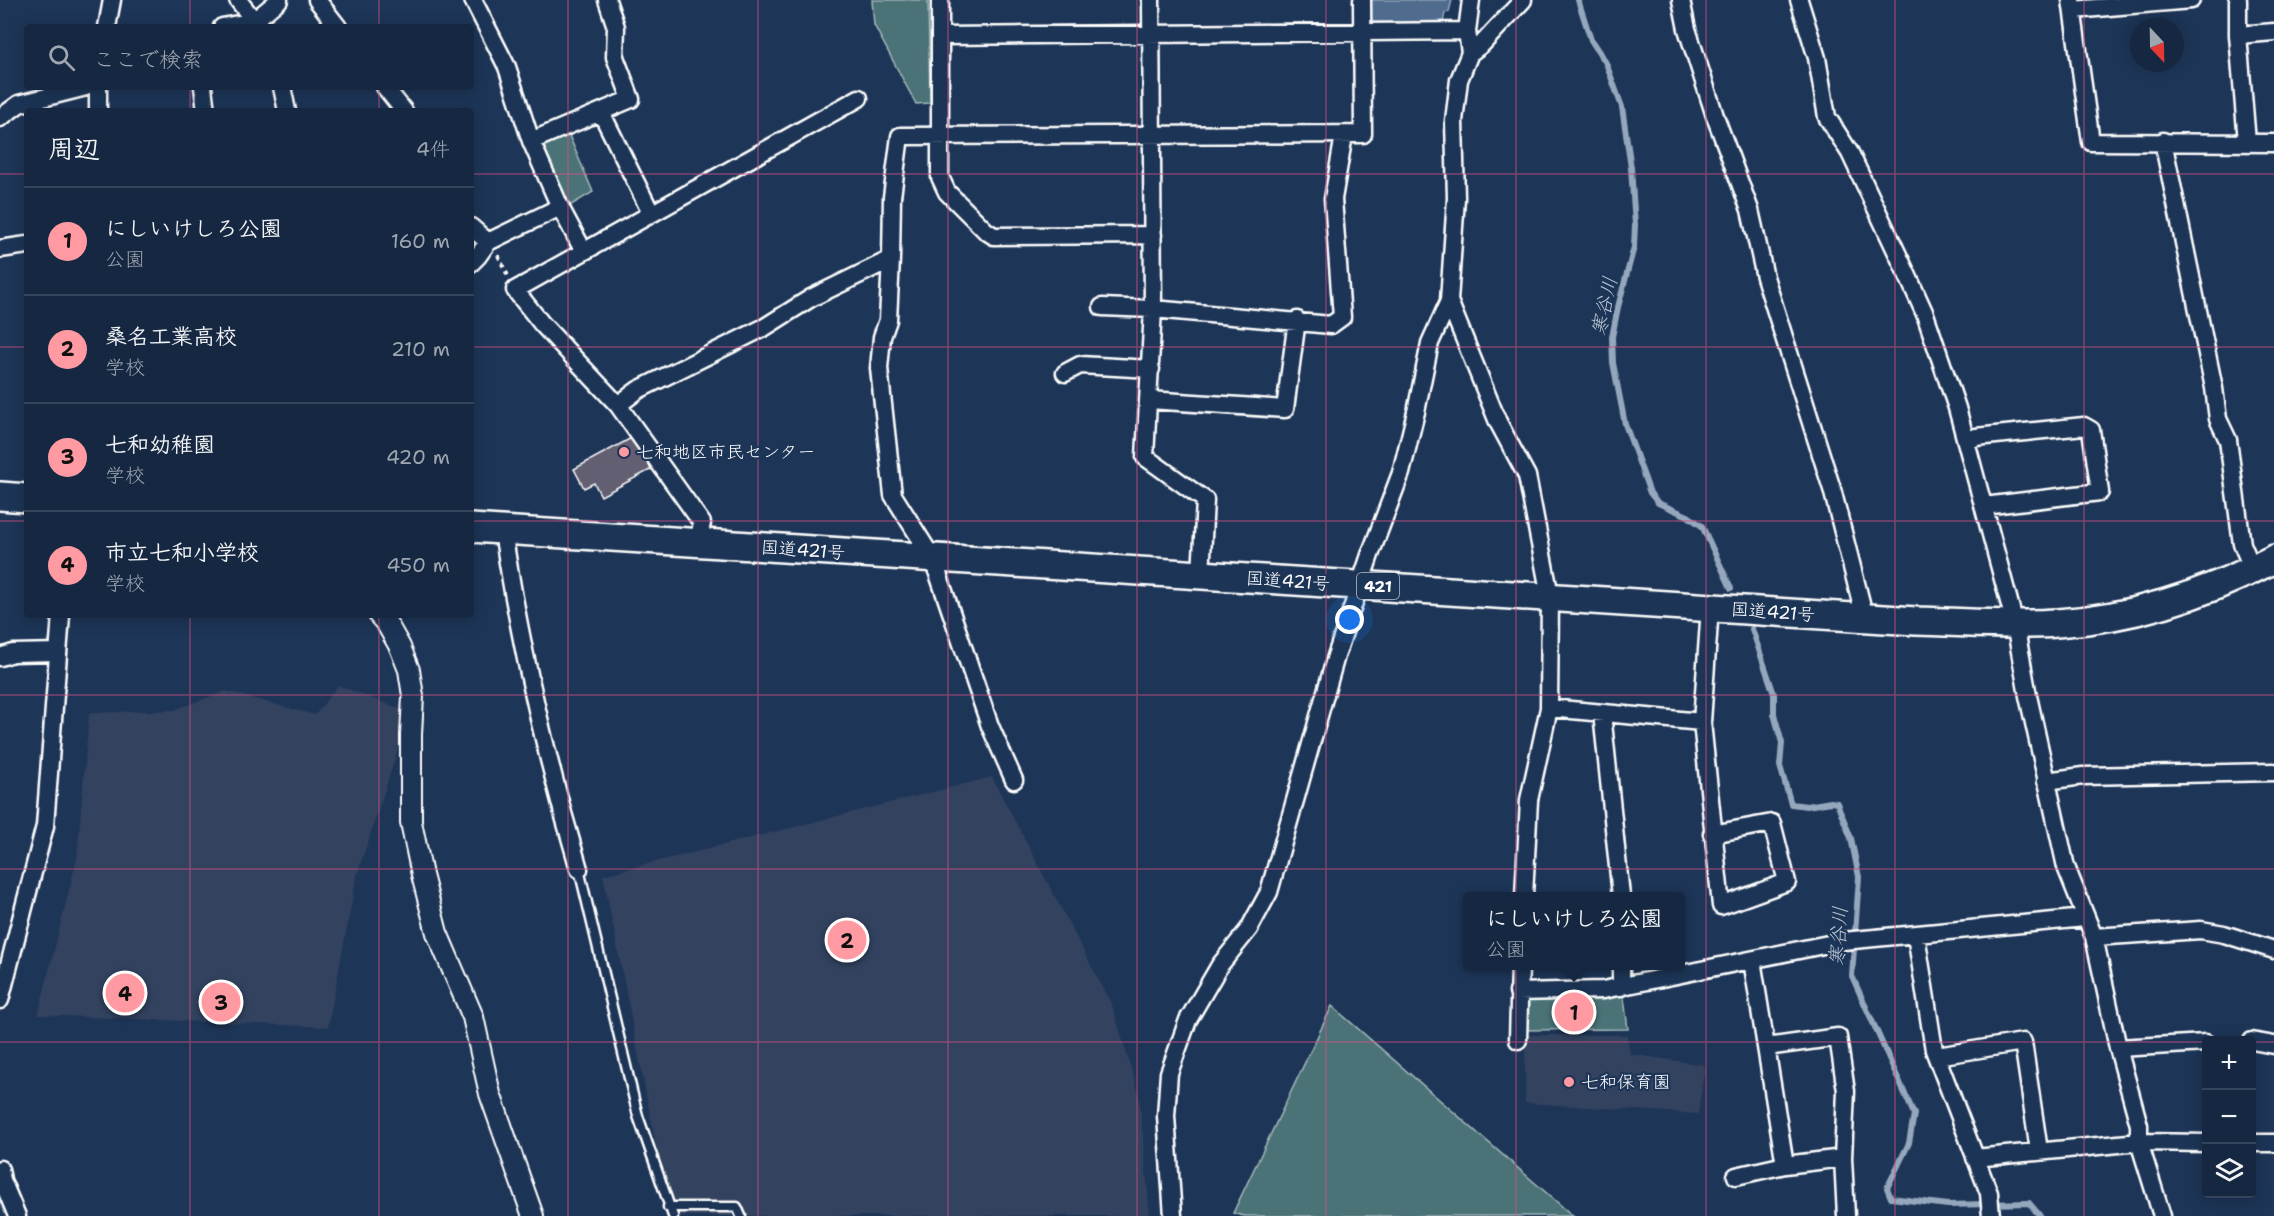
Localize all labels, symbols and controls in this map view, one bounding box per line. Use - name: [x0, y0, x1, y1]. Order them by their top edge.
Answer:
- north arrow: [2130, 18, 2184, 72]
- search box: [24, 24, 474, 90]
- icon: search: [45, 41, 78, 74]
- text: ここで検索: [93, 45, 203, 74]
- text: 周辺: [48, 131, 100, 166]
- text: 4件: [416, 136, 450, 162]
- text: にしいけしろ公園: [105, 214, 282, 243]
- text: 1: [63, 228, 72, 254]
- text: 160 m: [391, 228, 450, 254]
- text: 公園: [105, 246, 145, 272]
- water label: 寒谷川: [1585, 274, 1623, 338]
- text: 桑名工業高校: [105, 322, 237, 351]
- text: 2: [61, 336, 75, 362]
- text: 210 m: [391, 336, 450, 362]
- text: 学校: [105, 354, 145, 380]
- text: 七和幼稚園: [105, 430, 215, 459]
- place label: 七和地区市民センター: [636, 440, 815, 464]
- text: 3: [61, 444, 75, 470]
- text: 420 m: [386, 444, 450, 470]
- marker: 七和地区市民センター: [617, 445, 631, 459]
- text: 学校: [105, 462, 145, 488]
- street label: 国道421号: [760, 535, 846, 565]
- text: 市立七和小学校: [105, 538, 259, 567]
- text: 4: [61, 552, 75, 578]
- text: 450 m: [386, 552, 450, 578]
- street label: 国道421号: [1245, 566, 1331, 596]
- text: 学校: [105, 570, 145, 596]
- road number: 421: [1357, 573, 1399, 599]
- street label: 国道421号: [1730, 597, 1816, 627]
- your location: [1335, 605, 1364, 634]
- popup: [1463, 892, 1685, 970]
- text: にしいけしろ公園: [1486, 904, 1662, 933]
- water label: 寒谷川: [1823, 905, 1853, 967]
- pin: 2: [828, 918, 866, 962]
- text: 公園: [1486, 936, 1526, 962]
- pin: 4: [106, 970, 144, 1016]
- pin: 3: [202, 980, 240, 1024]
- pin: 1: [1554, 990, 1594, 1034]
- map controls: [2202, 1036, 2256, 1198]
- button: +: [2202, 1036, 2256, 1090]
- place label: 七和保育園: [1581, 1070, 1671, 1094]
- marker: 七和保育園: [1562, 1075, 1576, 1089]
- button: −: [2202, 1090, 2256, 1144]
- button: layers: [2202, 1144, 2256, 1198]

